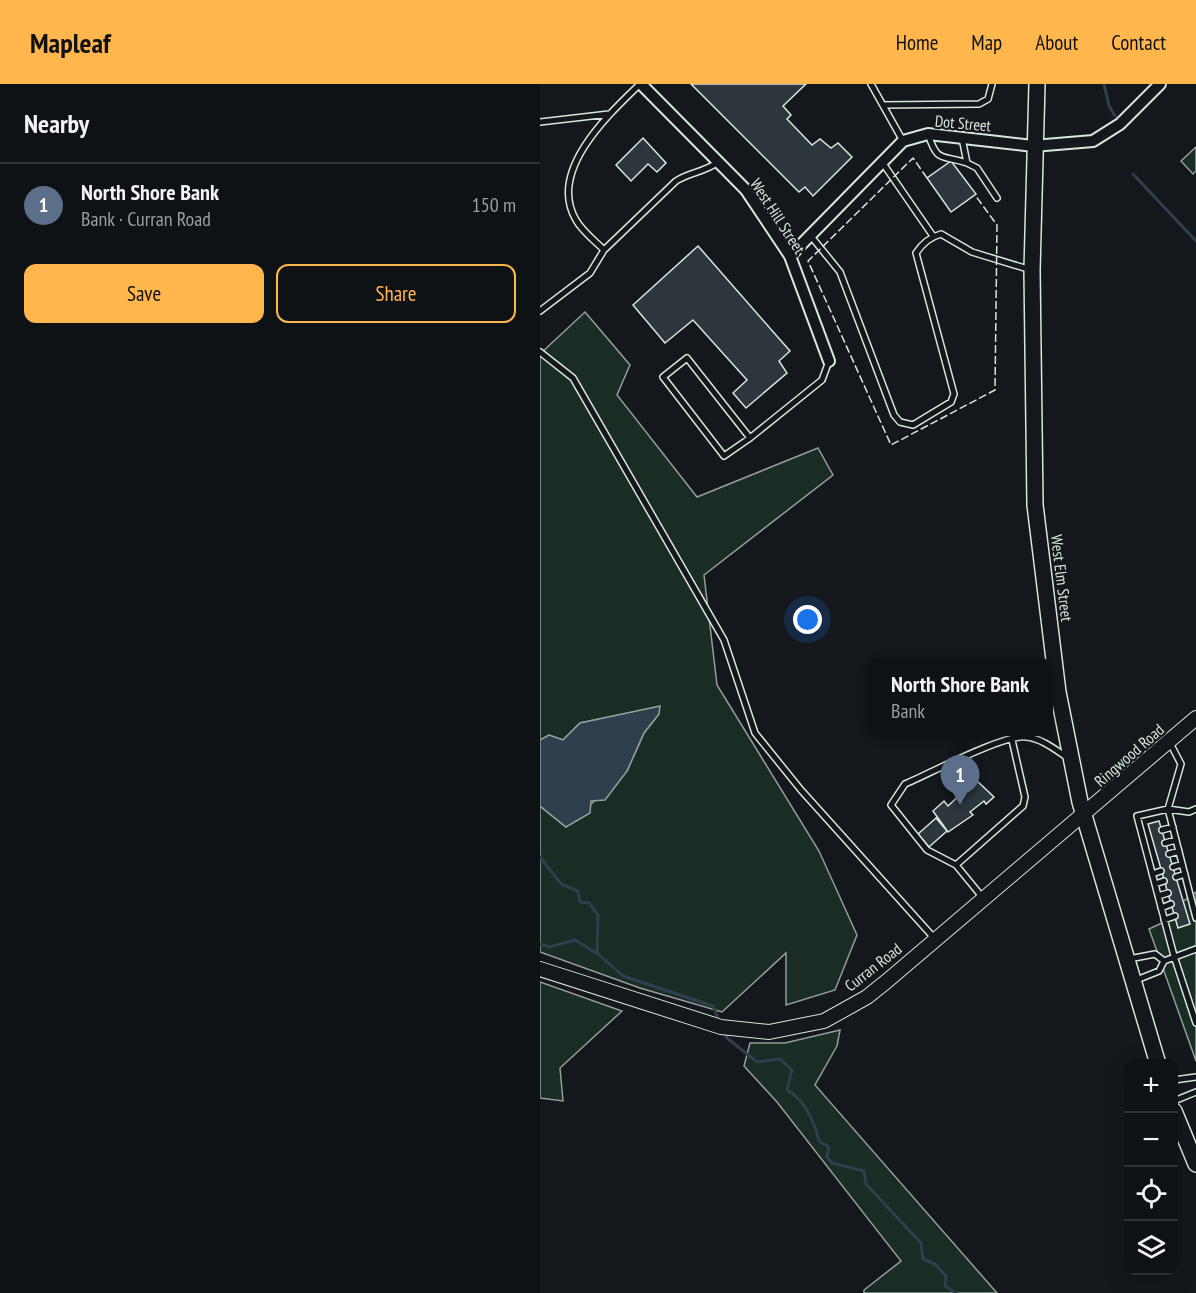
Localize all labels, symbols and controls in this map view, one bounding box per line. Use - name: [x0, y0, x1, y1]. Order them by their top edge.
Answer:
- text: Mapleaf: [30, 24, 111, 61]
- text: Home: [896, 29, 938, 56]
- text: Map: [971, 29, 1002, 56]
- text: About: [1035, 29, 1078, 56]
- text: Contact: [1111, 29, 1166, 56]
- text: Nearby: [24, 107, 89, 140]
- street label: Dot Street: [934, 111, 992, 135]
- street label: West Hill Street: [746, 174, 810, 258]
- text: North Shore Bank: [81, 178, 219, 206]
- text: 1: [39, 192, 48, 218]
- text: 150 m: [472, 192, 516, 218]
- text: Bank · Curran Road: [81, 206, 211, 232]
- button: Save: [24, 264, 264, 323]
- button: Share: [276, 264, 516, 323]
- street label: West Elm Street: [1047, 533, 1077, 623]
- your location: [793, 605, 822, 634]
- popup: [867, 658, 1053, 736]
- text: North Shore Bank: [891, 670, 1029, 698]
- text: Bank: [891, 698, 925, 724]
- street label: Ringwood Road: [1090, 719, 1168, 791]
- pin: 1: [940, 756, 980, 805]
- street label: Curran Road: [840, 938, 906, 995]
- map controls: [1124, 1059, 1178, 1275]
- button: +: [1124, 1059, 1178, 1113]
- button: −: [1124, 1113, 1178, 1167]
- button: locate: [1124, 1167, 1178, 1221]
- button: layers: [1124, 1221, 1178, 1275]

